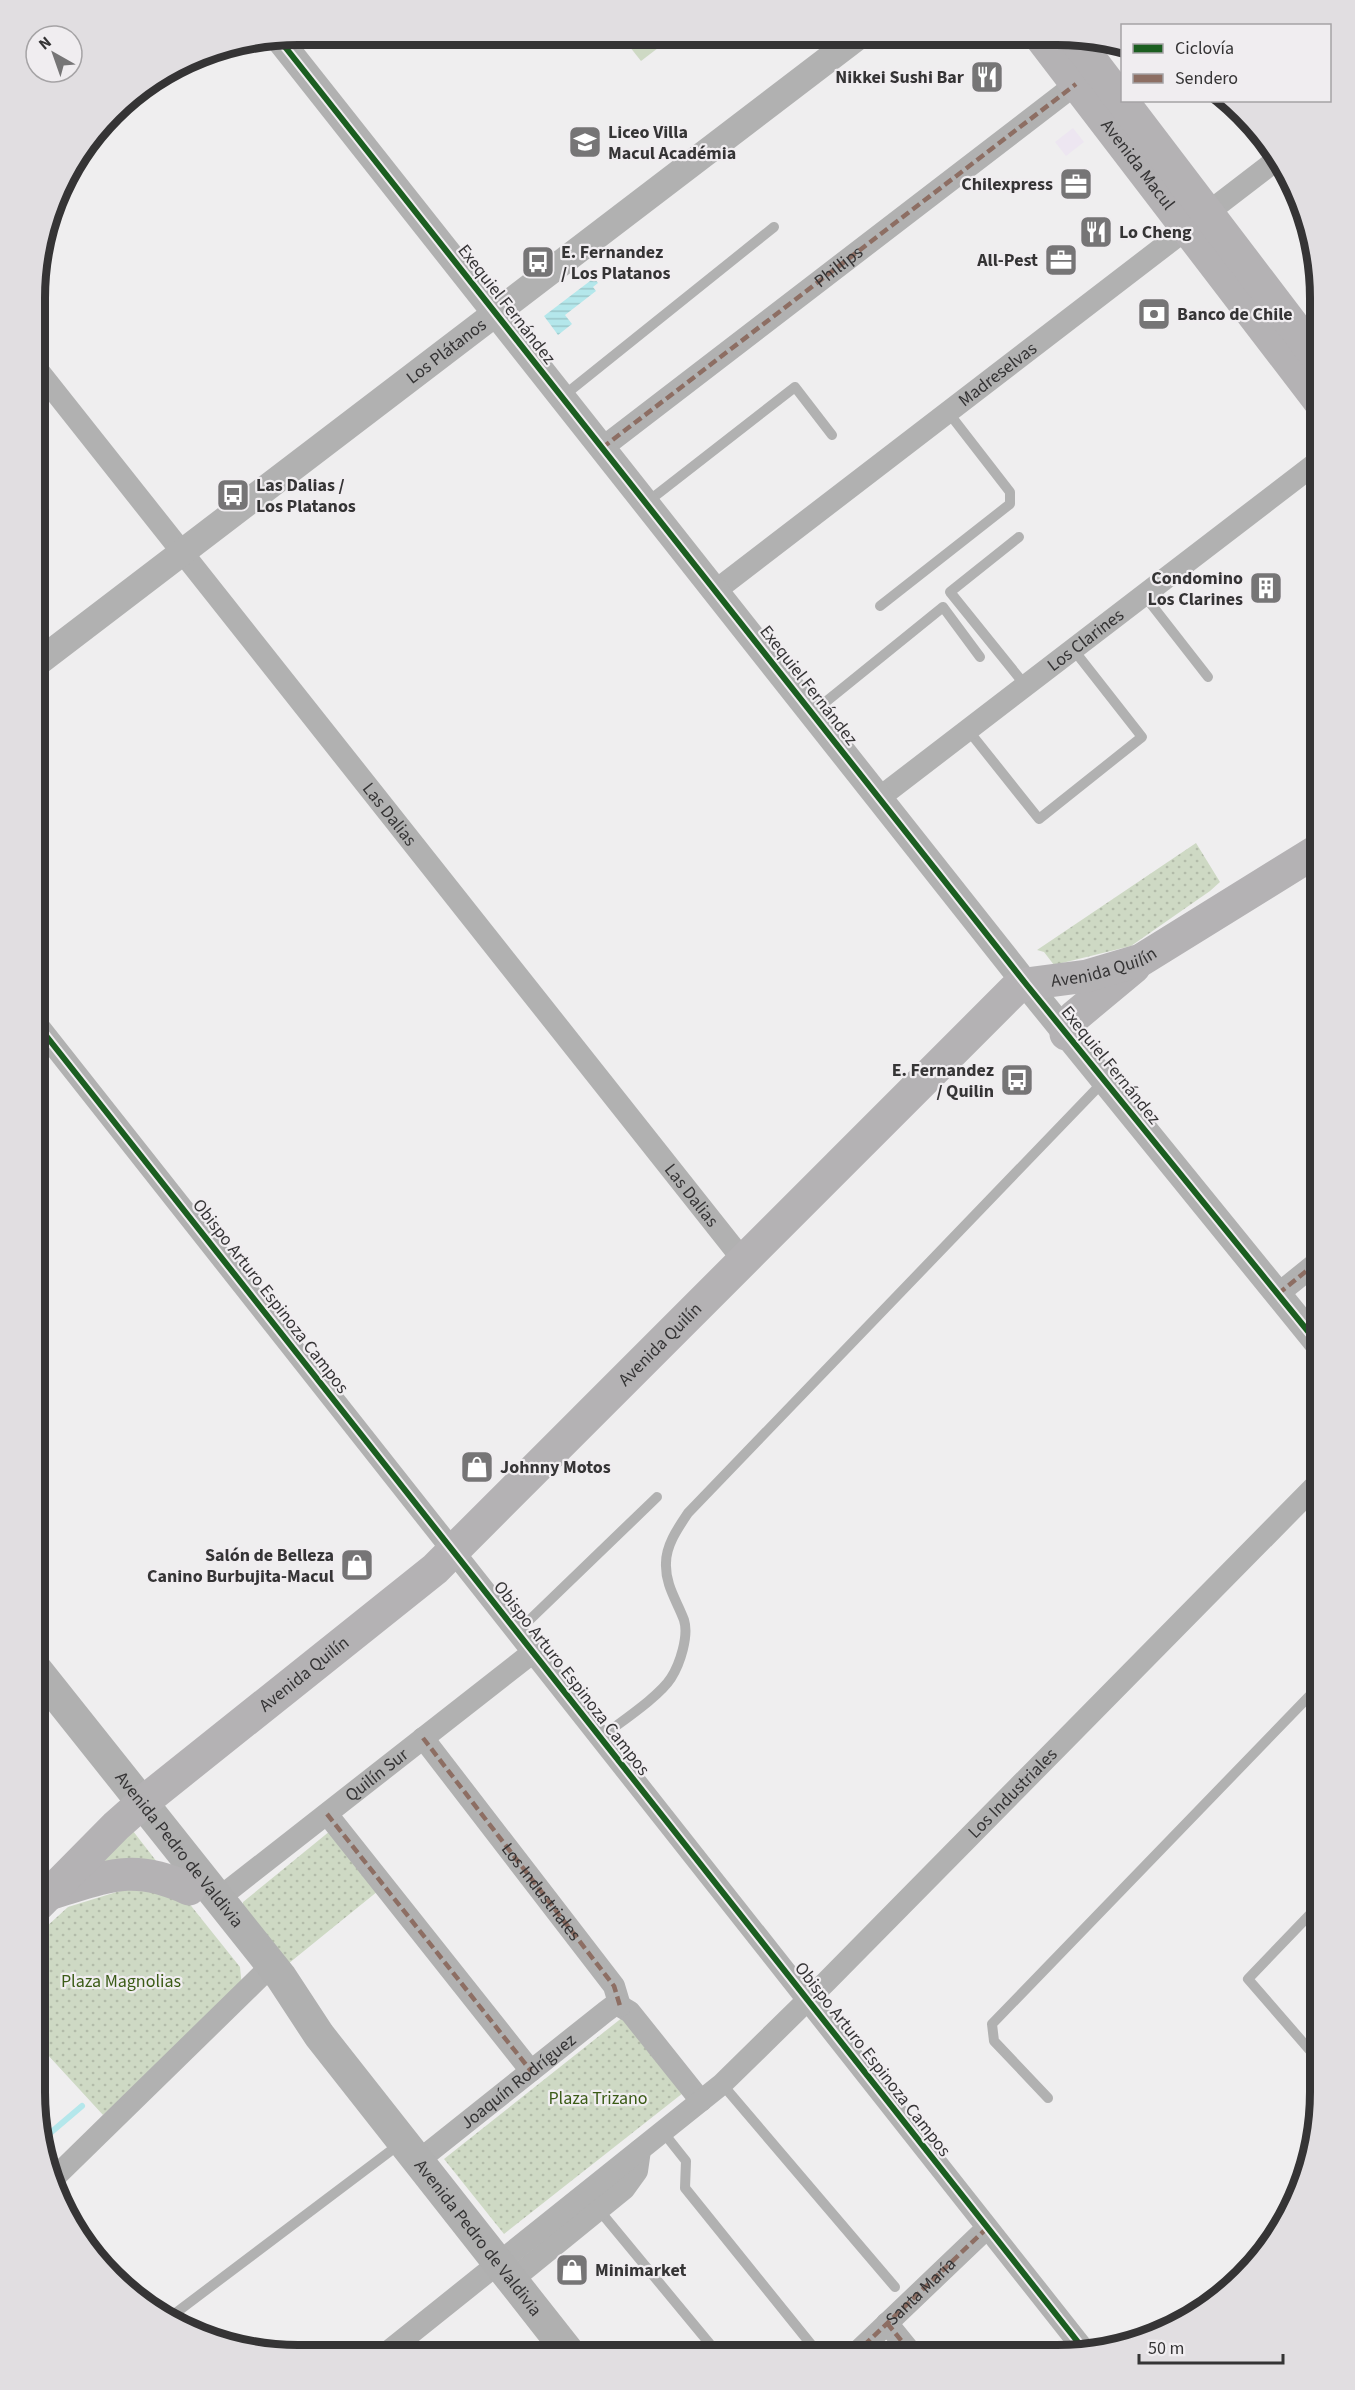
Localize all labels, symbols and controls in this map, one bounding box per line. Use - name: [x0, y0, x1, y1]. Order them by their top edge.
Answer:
- north arrow: [24, 24, 84, 84]
- legend: [1121, 24, 1331, 102]
- text: N: [34, 31, 56, 55]
- text: Ciclovía: [1175, 36, 1234, 61]
- restaurant icon: Nikkei Sushi Bar: [969, 59, 1005, 95]
- place label: Nikkei Sushi Bar: [835, 65, 965, 90]
- text: Sendero: [1175, 66, 1238, 91]
- street label: Avenida Macul: [1095, 114, 1181, 215]
- place label: Liceo Villa Macul Académia: [608, 120, 736, 166]
- school or university icon: Liceo Villa Macul Académia: [567, 124, 603, 160]
- office icon: Chilexpress: [1058, 166, 1094, 202]
- place label: Chilexpress: [961, 172, 1053, 197]
- restaurant icon: Lo Cheng: [1078, 214, 1114, 250]
- place label: Lo Cheng: [1119, 220, 1192, 245]
- street label: Exequiel Fernández: [452, 239, 562, 370]
- place label: E. Fernandez / Los Platanos: [561, 240, 670, 286]
- street label: Phillips: [809, 240, 868, 294]
- office icon: All-Pest: [1043, 242, 1079, 278]
- bus stop icon: E. Fernandez / Los Platanos: [520, 244, 556, 280]
- place label: All-Pest: [976, 248, 1038, 273]
- bank icon: Banco de Chile: [1136, 296, 1172, 332]
- place label: Banco de Chile: [1177, 302, 1293, 327]
- street label: Los Plátanos: [401, 313, 492, 390]
- street label: Madreselvas: [953, 336, 1042, 413]
- place label: Las Dalias / Los Platanos: [256, 473, 356, 519]
- bus stop icon: Las Dalias / Los Platanos: [215, 477, 251, 513]
- place label: Condomino Los Clarines: [1148, 566, 1243, 612]
- building icon: Condomino Los Clarines: [1248, 570, 1284, 606]
- street label: Los Clarines: [1042, 603, 1129, 678]
- street label: Exequiel Fernández: [754, 620, 864, 751]
- street label: Las Dalias: [356, 777, 422, 852]
- street label: Avenida Quilín: [1050, 941, 1162, 994]
- street label: Exequiel Fernández: [1055, 1001, 1166, 1130]
- place label: E. Fernandez / Quilin: [892, 1058, 994, 1104]
- bus stop icon: E. Fernandez / Quilin: [999, 1062, 1035, 1098]
- street label: Las Dalias: [658, 1158, 724, 1232]
- street label: Obispo Arturo Espinoza Campos: [187, 1194, 355, 1399]
- street label: Avenida Quilín: [613, 1297, 708, 1392]
- shop icon: Johnny Motos: [459, 1449, 495, 1485]
- place label: Johnny Motos: [500, 1455, 611, 1480]
- place label: Salón de Belleza Canino Burbujita-Macul: [147, 1543, 334, 1589]
- shop icon: Salón de Belleza Canino Burbujita-Macul: [339, 1547, 375, 1583]
- street label: Obispo Arturo Espinoza Campos: [488, 1576, 656, 1781]
- street label: Avenida Quilín: [254, 1630, 354, 1718]
- street label: Quilín Sur: [340, 1742, 414, 1808]
- street label: Los Industriales: [962, 1743, 1063, 1844]
- street label: Avenida Pedro de Valdivia: [109, 1766, 249, 1933]
- street label: Los Industriales: [495, 1838, 587, 1946]
- street label: Obispo Arturo Espinoza Campos: [789, 1957, 957, 2162]
- park label: Plaza Magnolias: [61, 1969, 181, 1994]
- street label: Joaquín Rodríguez: [456, 2028, 582, 2135]
- park label: Plaza Trizano: [548, 2086, 648, 2111]
- street label: Avenida Pedro de Valdivia: [408, 2154, 548, 2322]
- shop icon: Minimarket: [554, 2252, 590, 2288]
- street label: Santa María: [880, 2252, 962, 2332]
- place label: Minimarket: [595, 2258, 687, 2283]
- scale bar: [1139, 2327, 1283, 2365]
- text: 50 m: [1148, 2336, 1184, 2361]

